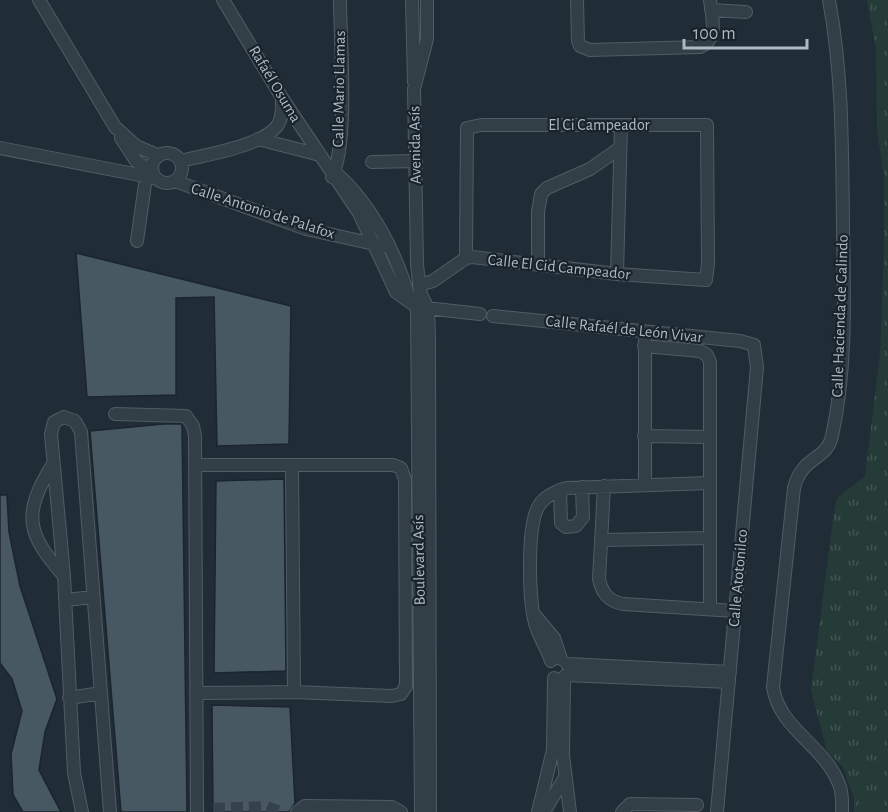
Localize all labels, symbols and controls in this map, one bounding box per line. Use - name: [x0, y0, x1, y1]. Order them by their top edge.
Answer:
- scale bar: [684, 12, 807, 50]
- text: 100 m: [693, 25, 736, 43]
- street label: Calle Mario Llamas: [330, 30, 348, 148]
- street label: Rafaél Osuma: [246, 43, 304, 125]
- street label: Avenida Asís: [406, 106, 424, 184]
- street label: El Ci Campeador: [548, 117, 651, 133]
- street label: Calle Antonio de Palafox: [189, 180, 337, 242]
- street label: Calle Hacienda de Galindo: [829, 234, 851, 398]
- street label: Calle El Cid Campeador: [487, 252, 632, 283]
- street label: Calle Rafaél de León Vivar: [545, 313, 704, 345]
- street label: Boulevard Asís: [410, 515, 428, 605]
- street label: Calle Atotonilco: [726, 528, 750, 627]

